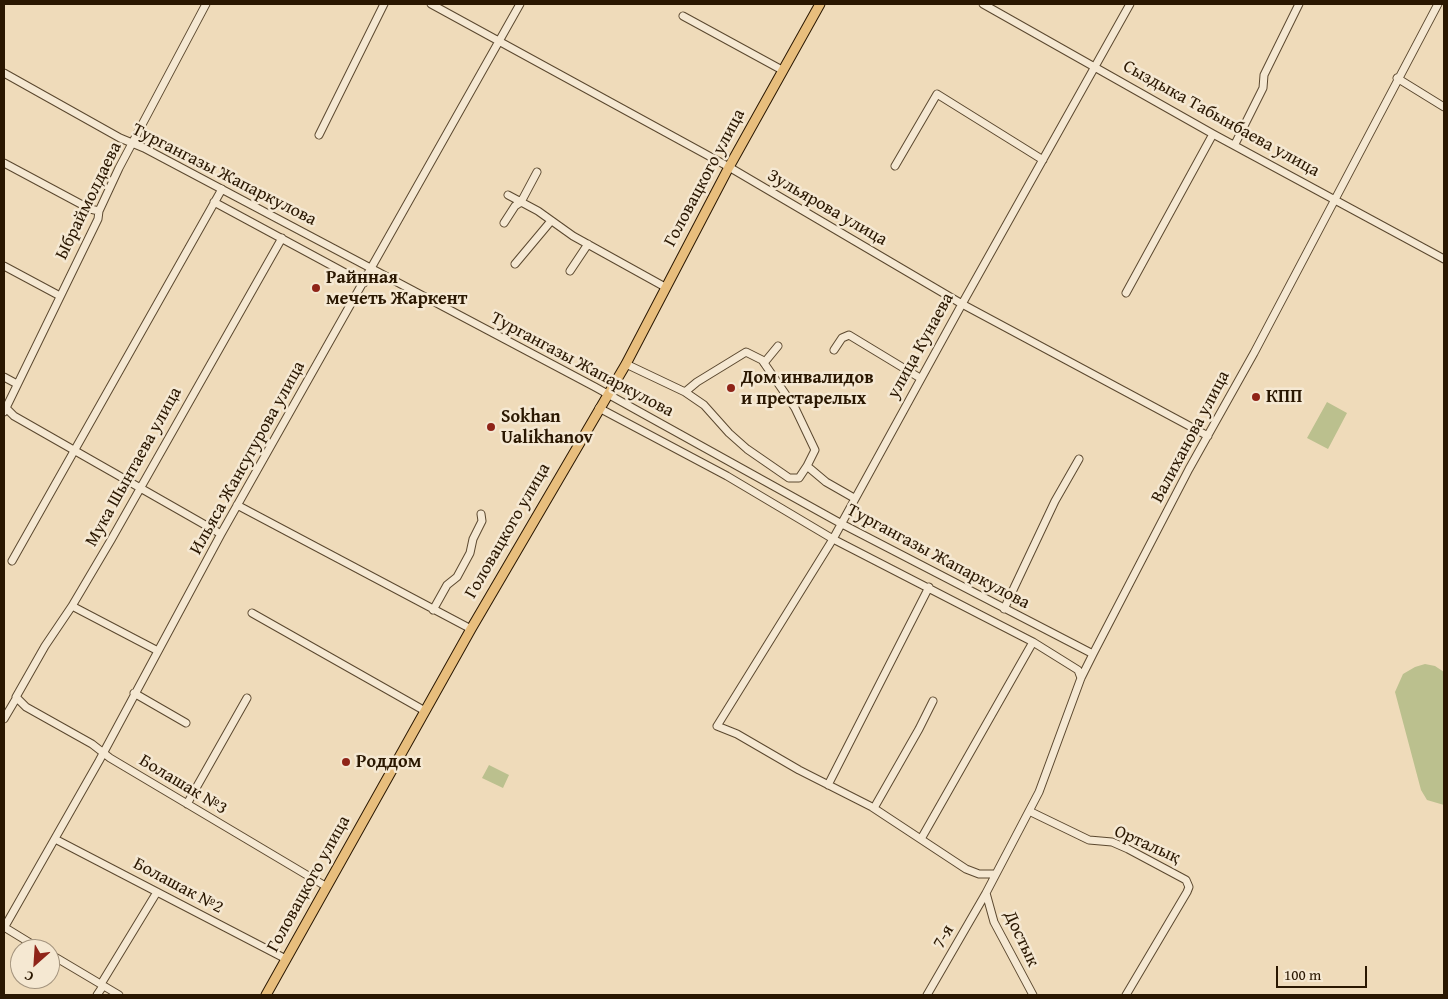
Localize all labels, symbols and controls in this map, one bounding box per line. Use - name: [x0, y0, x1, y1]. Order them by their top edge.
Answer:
- street label: Сыздыка Табынбаева улица: [1119, 56, 1323, 182]
- street label: Головацкого улица: [660, 106, 750, 250]
- street label: Тургангазы Жапаркулова: [128, 119, 320, 231]
- street label: Ыбраймолдаева: [51, 139, 127, 263]
- street label: Зульярова улица: [763, 165, 891, 251]
- place label: Райнная мечеть Жаркент: [326, 267, 467, 310]
- marker: Райнная мечеть Жаркент: [310, 282, 322, 294]
- street label: улица Кунаева: [883, 289, 959, 403]
- street label: Тургангазы Жапаркулова: [487, 308, 677, 422]
- street label: Ильяса Жансугурова улица: [186, 357, 310, 559]
- place label: Дом инвалидов и престарелых: [741, 367, 874, 409]
- street label: Валиханова улица: [1147, 367, 1235, 507]
- marker: Дом инвалидов и престарелых: [725, 382, 737, 394]
- street label: Мука Шынтаева улица: [81, 384, 187, 550]
- place label: КПП: [1266, 386, 1302, 408]
- marker: КПП: [1250, 391, 1262, 403]
- place label: Sokhan Ualikhanov: [501, 406, 593, 448]
- marker: Sokhan Ualikhanov: [485, 421, 497, 433]
- street label: Головацкого улица: [461, 460, 555, 602]
- street label: Тургангазы Жапаркулова: [843, 500, 1033, 614]
- street label: Болашак №3: [135, 750, 231, 820]
- place label: Роддом: [356, 751, 421, 773]
- marker: Роддом: [340, 756, 352, 768]
- street label: Головацкого улица: [263, 812, 355, 956]
- street label: Орталық: [1111, 821, 1183, 869]
- street label: Болашак №2: [129, 853, 227, 919]
- street label: Достык: [999, 908, 1043, 970]
- street label: 7-я: [929, 921, 959, 953]
- north arrow: [10, 939, 60, 989]
- scale bar: [1278, 956, 1369, 988]
- text: 100 m: [1284, 964, 1321, 985]
- text: С: [21, 966, 37, 987]

